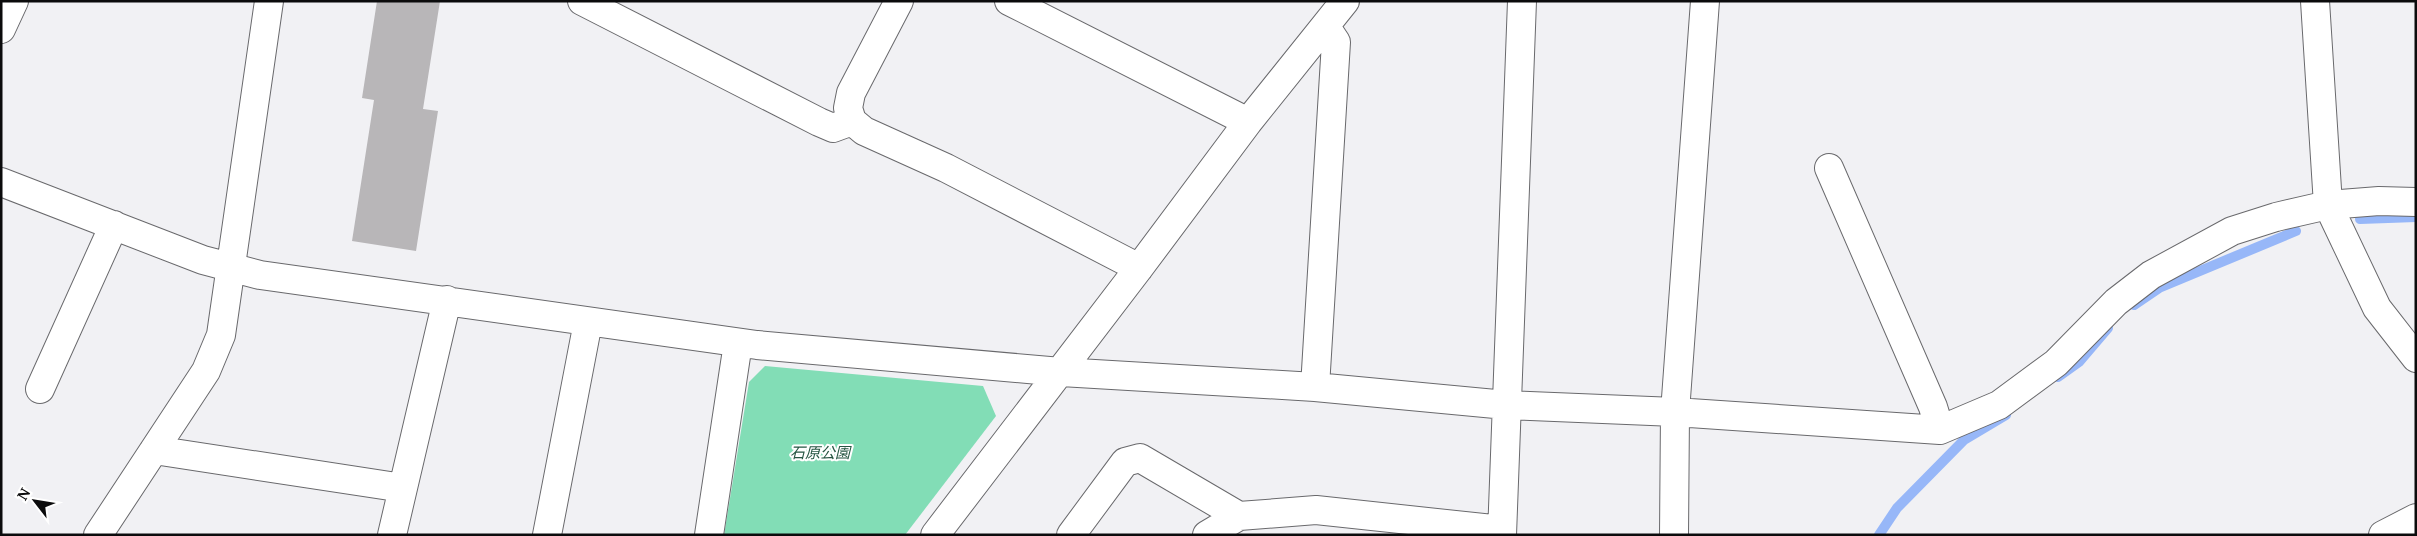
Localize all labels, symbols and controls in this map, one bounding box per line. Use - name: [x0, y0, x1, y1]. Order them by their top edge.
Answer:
- park label: 石原公園: [790, 442, 852, 462]
- north arrow: [10, 476, 60, 526]
- text: N: [12, 484, 34, 504]

